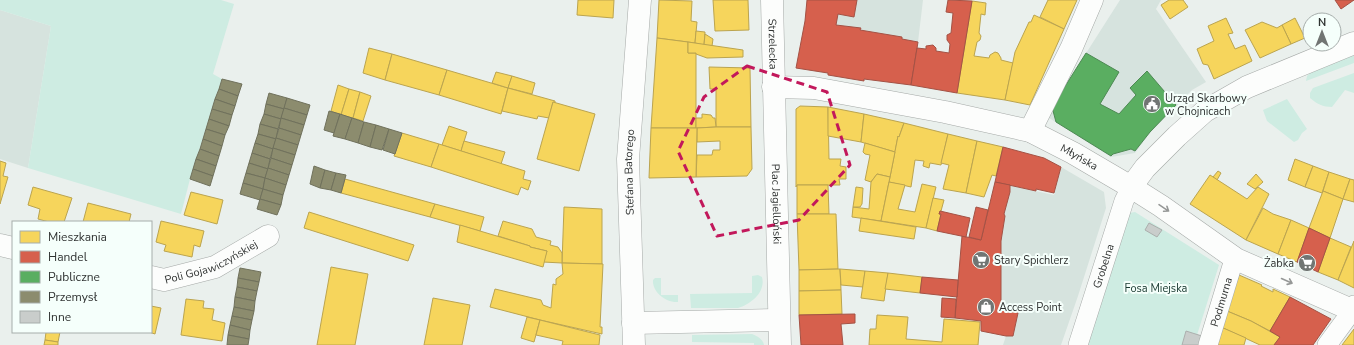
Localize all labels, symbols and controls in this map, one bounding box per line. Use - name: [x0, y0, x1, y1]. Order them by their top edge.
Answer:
- north arrow: [1302, 12, 1342, 52]
- text: N: [1318, 15, 1326, 30]
- street label: Strzelecka: [764, 18, 781, 70]
- place label: Urząd Skarbowy w Chojnicach: [1165, 91, 1247, 119]
- public building icon: Urząd Skarbowy w Chojnicach: [1142, 94, 1162, 114]
- street label: Stefana Batorego: [621, 129, 638, 215]
- street label: Młyńska: [1058, 141, 1101, 174]
- street label: Plac Jagielloński: [768, 164, 785, 244]
- one-way arrow: [1158, 204, 1169, 212]
- legend: [12, 221, 152, 333]
- text: Mieszkania: [48, 229, 107, 245]
- street label: Poli Gojawiczyńskiej: [163, 237, 260, 288]
- street label: Grobelna: [1090, 242, 1118, 290]
- text: Handel: [48, 249, 88, 265]
- supermarket icon: Stary Spichlerz: [971, 250, 991, 270]
- place label: Stary Spichlerz: [994, 253, 1068, 268]
- supermarket icon: Żabka: [1297, 253, 1317, 273]
- place label: Żabka: [1264, 256, 1294, 271]
- text: Publiczne: [48, 269, 100, 285]
- street label: Podmurna: [1207, 275, 1236, 329]
- one-way arrow: [1280, 278, 1292, 286]
- park label: Fosa Miejska: [1125, 281, 1188, 296]
- text: Przemysł: [48, 289, 98, 305]
- shop icon: Access Point: [976, 297, 996, 317]
- place label: Access Point: [999, 300, 1062, 315]
- text: Inne: [48, 309, 71, 325]

